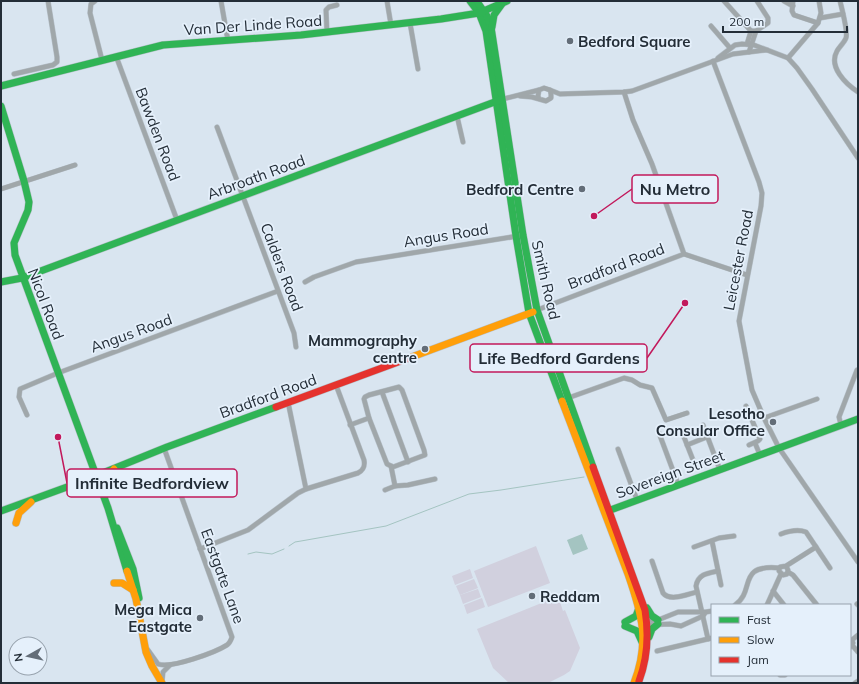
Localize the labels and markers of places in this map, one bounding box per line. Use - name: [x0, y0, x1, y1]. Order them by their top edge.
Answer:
- place label: Bedford Square: [578, 32, 690, 51]
- marker: Bedford Square: [565, 36, 575, 46]
- callout: Nu Metro: [632, 175, 718, 203]
- place label: Bedford Centre: [466, 180, 574, 199]
- marker: Bedford Centre: [577, 184, 587, 194]
- place label: Mammography centre: [308, 331, 418, 367]
- marker: Mammography centre: [420, 344, 430, 354]
- callout: Life Bedford Gardens: [470, 344, 647, 372]
- place label: Lesotho Consular Office: [656, 404, 765, 440]
- marker: Lesotho Consular Office: [768, 417, 778, 427]
- callout: Infinite Bedfordview: [67, 469, 237, 497]
- place label: Reddam: [540, 587, 600, 606]
- marker: Reddam: [527, 591, 537, 601]
- place label: Mega Mica Eastgate: [114, 600, 192, 636]
- marker: Mega Mica Eastgate: [195, 613, 205, 623]

